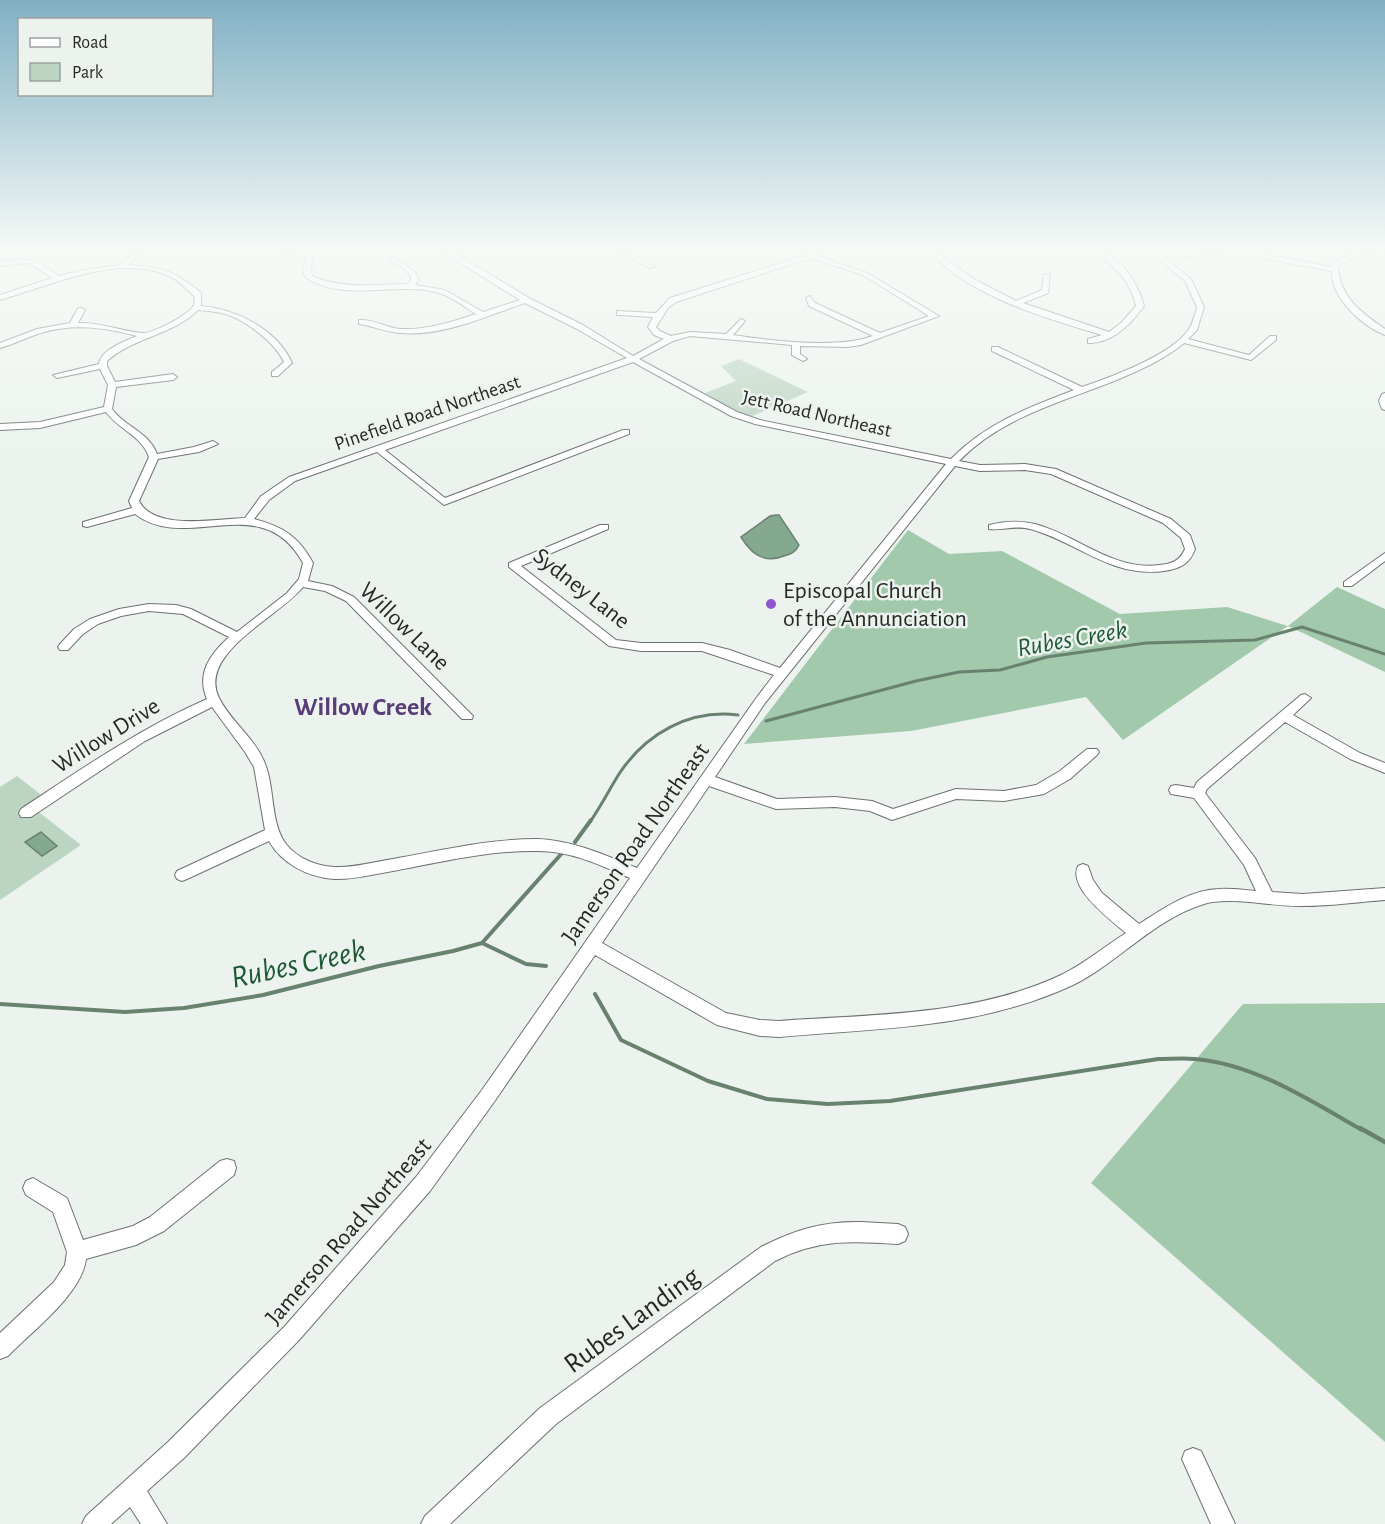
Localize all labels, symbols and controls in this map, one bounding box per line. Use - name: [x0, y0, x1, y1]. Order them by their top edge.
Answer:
- legend: [18, 18, 213, 96]
- text: Road: [72, 34, 108, 52]
- text: Park: [72, 64, 104, 82]
- street label: Pinefield Road Northeast: [332, 372, 523, 454]
- street label: Jett Road Northeast: [740, 387, 894, 441]
- street label: Sydney Lane: [529, 544, 634, 634]
- street label: Willow Lane: [355, 578, 454, 675]
- place label: Episcopal Church of the Annunciation: [783, 579, 967, 631]
- marker: Episcopal Church of the Annunciation: [764, 597, 778, 611]
- water label: Rubes Creek: [1015, 617, 1129, 661]
- street label: Willow Drive: [49, 694, 164, 778]
- district label: Willow Creek: [294, 694, 432, 720]
- street label: Jamerson Road Northeast: [558, 739, 714, 948]
- water label: Rubes Creek: [228, 934, 369, 994]
- street label: Jamerson Road Northeast: [262, 1134, 436, 1329]
- street label: Rubes Landing: [559, 1262, 705, 1379]

